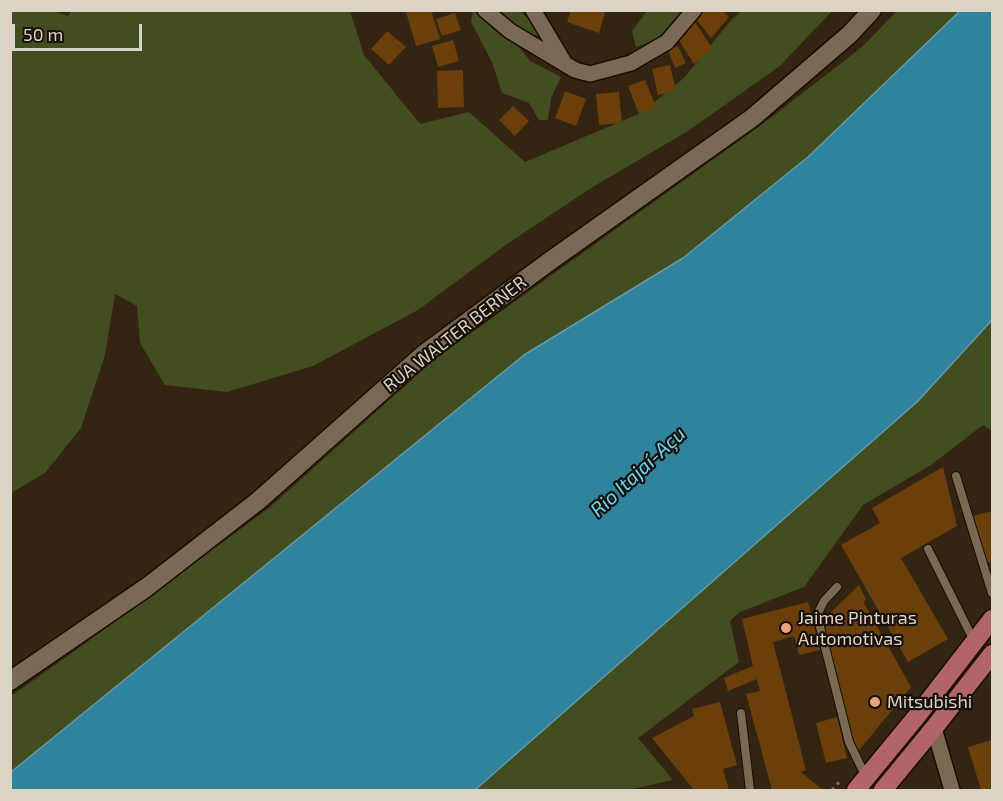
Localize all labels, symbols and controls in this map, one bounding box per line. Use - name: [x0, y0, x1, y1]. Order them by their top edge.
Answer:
- scale bar: [15, 12, 146, 50]
- text: 50 m: [23, 23, 63, 45]
- street label: RUA WALTER BERNER: [379, 271, 531, 397]
- water label: Rio Itajaí-Açu: [586, 422, 690, 522]
- place label: Jaime Pinturas Automotivas: [798, 607, 917, 650]
- marker: Jaime Pinturas Automotivas: [779, 621, 793, 635]
- place label: Mitsubishi: [887, 691, 972, 713]
- marker: Mitsubishi: [868, 695, 882, 709]

